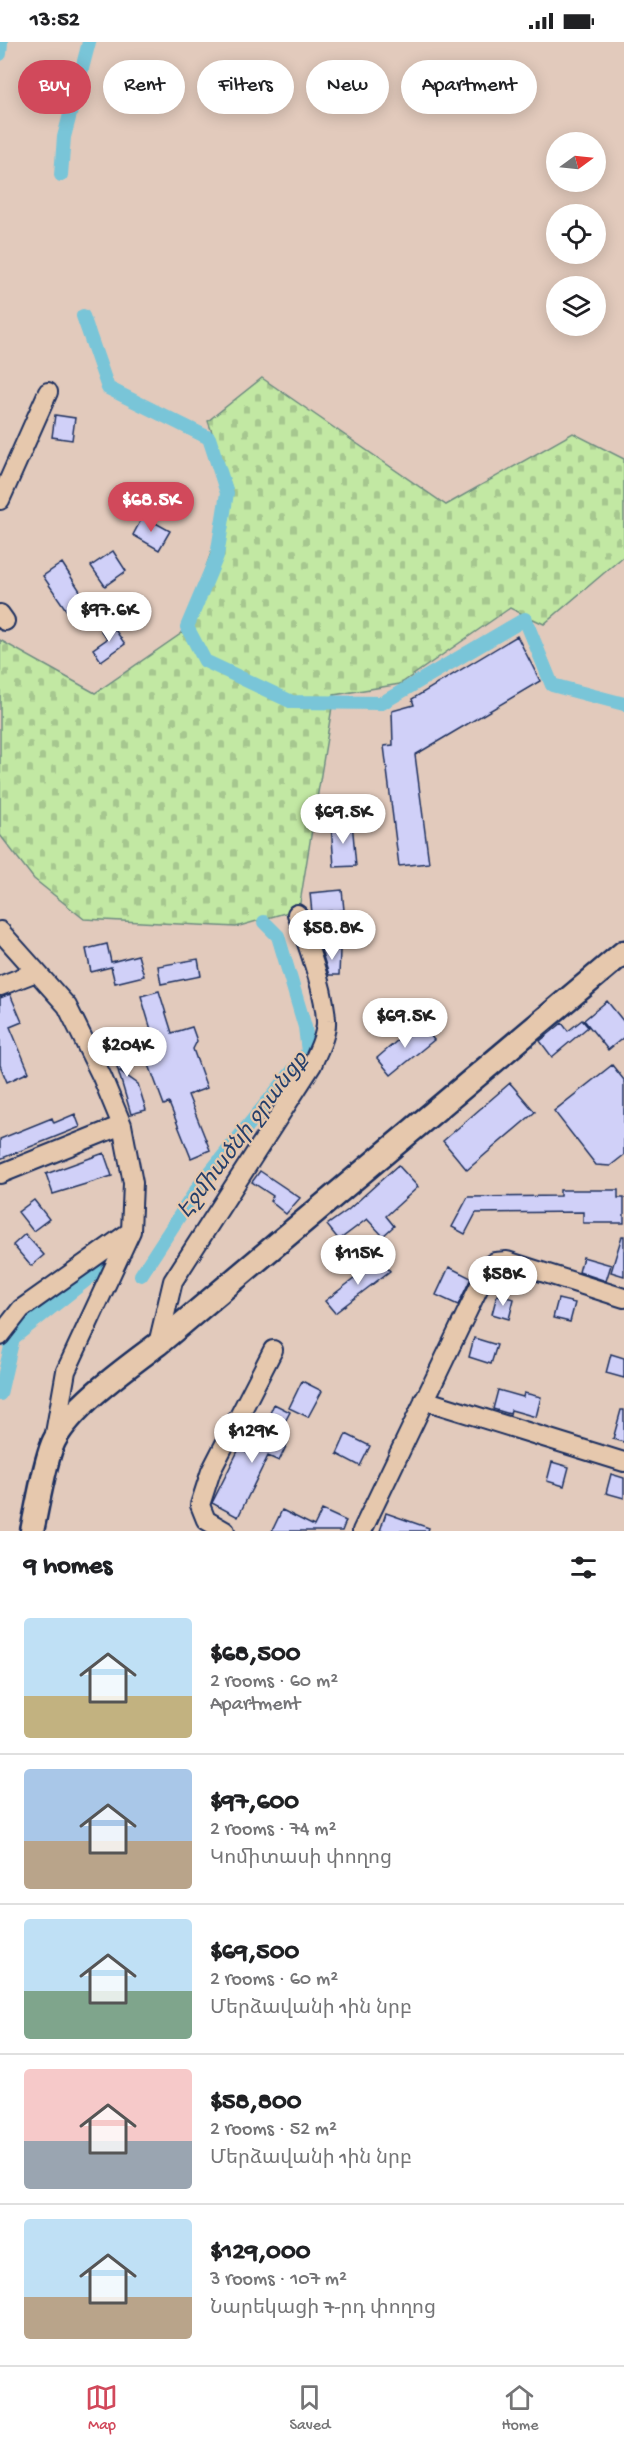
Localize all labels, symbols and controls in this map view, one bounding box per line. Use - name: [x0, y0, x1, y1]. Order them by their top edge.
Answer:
- text: 13:52: [30, 8, 80, 34]
- chip: Buy: [18, 60, 91, 114]
- chip: Rent: [103, 60, 185, 114]
- chip: Filters: [197, 60, 294, 114]
- chip: New: [306, 60, 389, 114]
- chip: Apartment: [401, 60, 537, 114]
- north arrow: [546, 132, 606, 192]
- map controls: [546, 132, 606, 336]
- button: locate: [546, 204, 606, 264]
- button: layers: [546, 276, 606, 336]
- pin: $68.5K: [102, 482, 200, 533]
- text: $68.5K: [122, 490, 180, 513]
- pin: $97.6K: [60, 592, 158, 643]
- text: $97.6K: [81, 600, 137, 623]
- pin: $69.5K: [294, 794, 392, 845]
- text: $69.5K: [315, 802, 371, 825]
- pin: $58.8K: [283, 910, 381, 961]
- text: $58.8K: [303, 918, 361, 941]
- pin: $69.5K: [356, 998, 454, 1049]
- text: $69.5K: [377, 1006, 433, 1029]
- pin: $204K: [85, 1027, 169, 1078]
- text: $204K: [102, 1035, 152, 1058]
- water label: Էջմիածնի ջրանցք: [173, 1048, 316, 1224]
- pin: $115K: [316, 1235, 400, 1286]
- text: $115K: [335, 1243, 381, 1266]
- pin: $58K: [467, 1256, 539, 1307]
- text: $58K: [482, 1264, 524, 1287]
- pin: $129K: [210, 1413, 294, 1464]
- text: $129K: [228, 1421, 276, 1444]
- icon: filters: [567, 1551, 600, 1584]
- text: 9 homes: [24, 1552, 112, 1583]
- text: $68,500: [210, 1640, 300, 1671]
- icon: home: [72, 1642, 144, 1714]
- text: 2 rooms · 60 m²: [210, 1671, 338, 1694]
- text: Apartment: [210, 1694, 300, 1717]
- text: $97,600: [210, 1788, 299, 1819]
- icon: home: [72, 1793, 144, 1865]
- text: 2 rooms · 74 m²: [210, 1819, 336, 1842]
- text: Կոմիտասի փողոց: [210, 1848, 392, 1871]
- text: $69,500: [210, 1938, 299, 1969]
- icon: home: [72, 1943, 144, 2015]
- text: 2 rooms · 60 m²: [210, 1969, 338, 1992]
- text: Մերձավանի 1ին նրբ: [210, 1998, 412, 2021]
- text: $58,800: [210, 2088, 302, 2119]
- icon: home: [72, 2093, 144, 2165]
- text: 2 rooms · 52 m²: [210, 2119, 337, 2142]
- text: Մերձավանի 1ին նրբ: [210, 2148, 412, 2171]
- text: $129,000: [210, 2238, 310, 2269]
- icon: home: [72, 2243, 144, 2315]
- text: 3 rooms · 107 m²: [210, 2269, 347, 2292]
- text: Նարեկացի 7-րդ փողոց: [210, 2298, 436, 2321]
- tab: Map: [85, 2381, 118, 2436]
- tab: Saved: [289, 2381, 330, 2436]
- tab: Home: [501, 2381, 538, 2436]

